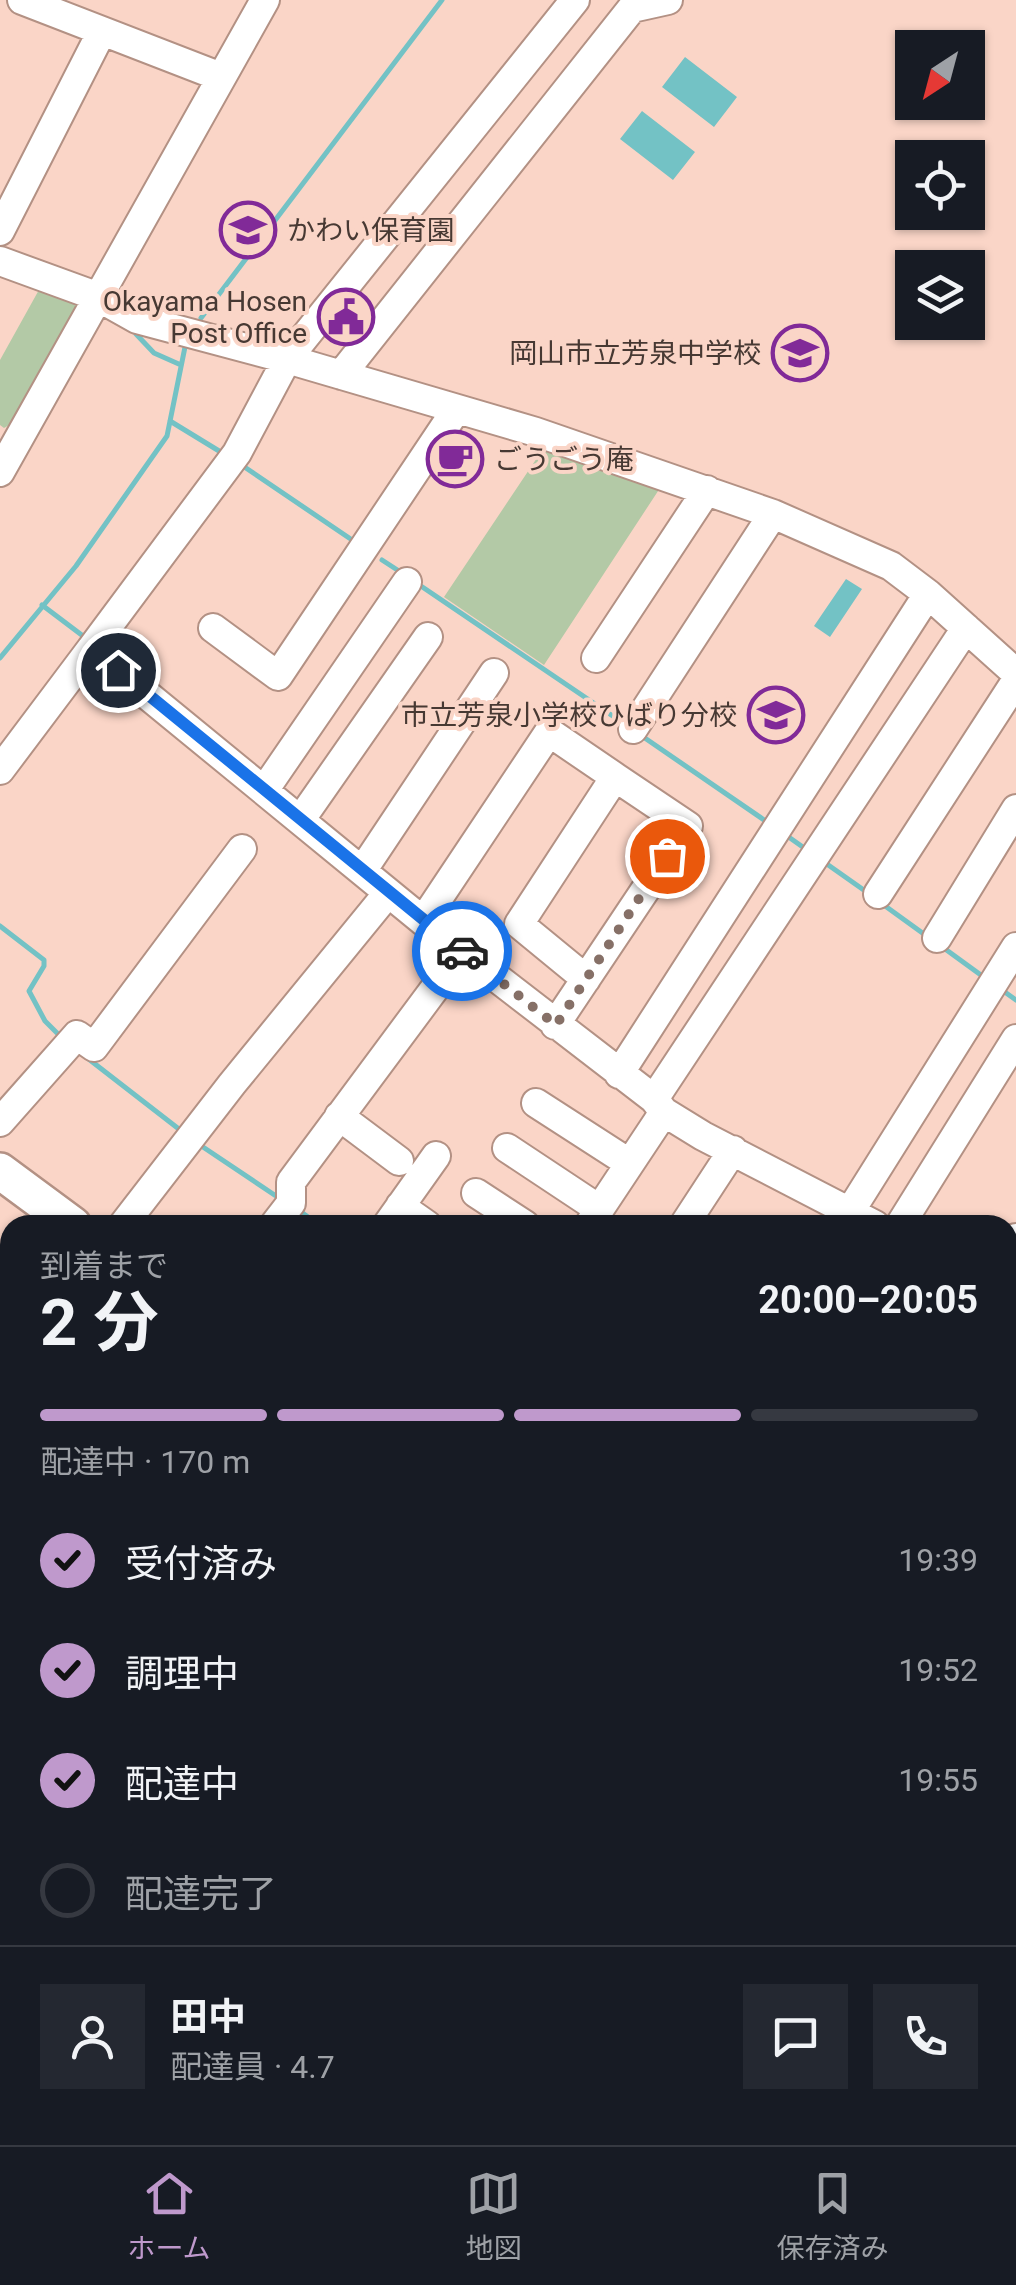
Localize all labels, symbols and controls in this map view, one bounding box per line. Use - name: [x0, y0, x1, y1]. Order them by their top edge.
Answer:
- north arrow: [895, 30, 985, 120]
- map controls: [895, 30, 985, 340]
- button: locate: [895, 140, 985, 230]
- school or university icon: かわい保育園: [218, 200, 278, 260]
- place label: かわい保育園: [287, 214, 455, 247]
- button: layers: [895, 250, 985, 340]
- place label: Okayama Hosen Post Office: [103, 285, 307, 350]
- public building icon: Okayama Hosen Post Office: [316, 287, 376, 347]
- school or university icon: 岡山市立芳泉中学校: [770, 323, 830, 383]
- place label: 岡山市立芳泉中学校: [509, 337, 761, 370]
- cafe icon: ごうごう庵: [425, 429, 485, 489]
- place label: ごうごう庵: [494, 443, 634, 476]
- pin: [76, 628, 161, 713]
- icon: home: [91, 643, 146, 698]
- school or university icon: 市立芳泉小学校ひばり分校: [746, 685, 806, 745]
- place label: 市立芳泉小学校ひばり分校: [401, 699, 737, 732]
- pin: [625, 814, 710, 899]
- icon: bag: [640, 829, 695, 884]
- courier: [412, 901, 512, 1001]
- icon: car: [435, 924, 490, 979]
- text: 到着まで: [40, 1247, 168, 1285]
- text: 20:00–20:05: [758, 1278, 978, 1322]
- text: 2 分: [40, 1285, 158, 1361]
- text: 配達中 · 170 m: [40, 1443, 250, 1481]
- icon: check: [40, 1533, 95, 1588]
- text: 19:39: [898, 1541, 978, 1579]
- text: 受付済み: [125, 1542, 277, 1586]
- icon: check: [40, 1643, 95, 1698]
- text: 19:52: [898, 1651, 978, 1689]
- text: 調理中: [125, 1652, 239, 1696]
- icon: check: [40, 1753, 95, 1808]
- text: 19:55: [898, 1761, 978, 1799]
- text: 配達中: [125, 1762, 239, 1806]
- text: 配達完了: [125, 1872, 277, 1916]
- button: person: [40, 1984, 145, 2089]
- button: chat: [743, 1984, 848, 2089]
- button: phone: [873, 1984, 978, 2089]
- text: 田中: [170, 1995, 246, 2039]
- text: 配達員 · 4.7: [170, 2048, 335, 2086]
- tab: ホーム: [127, 2166, 211, 2266]
- tab: 地図: [466, 2166, 522, 2266]
- tab: 保存済み: [776, 2166, 889, 2266]

